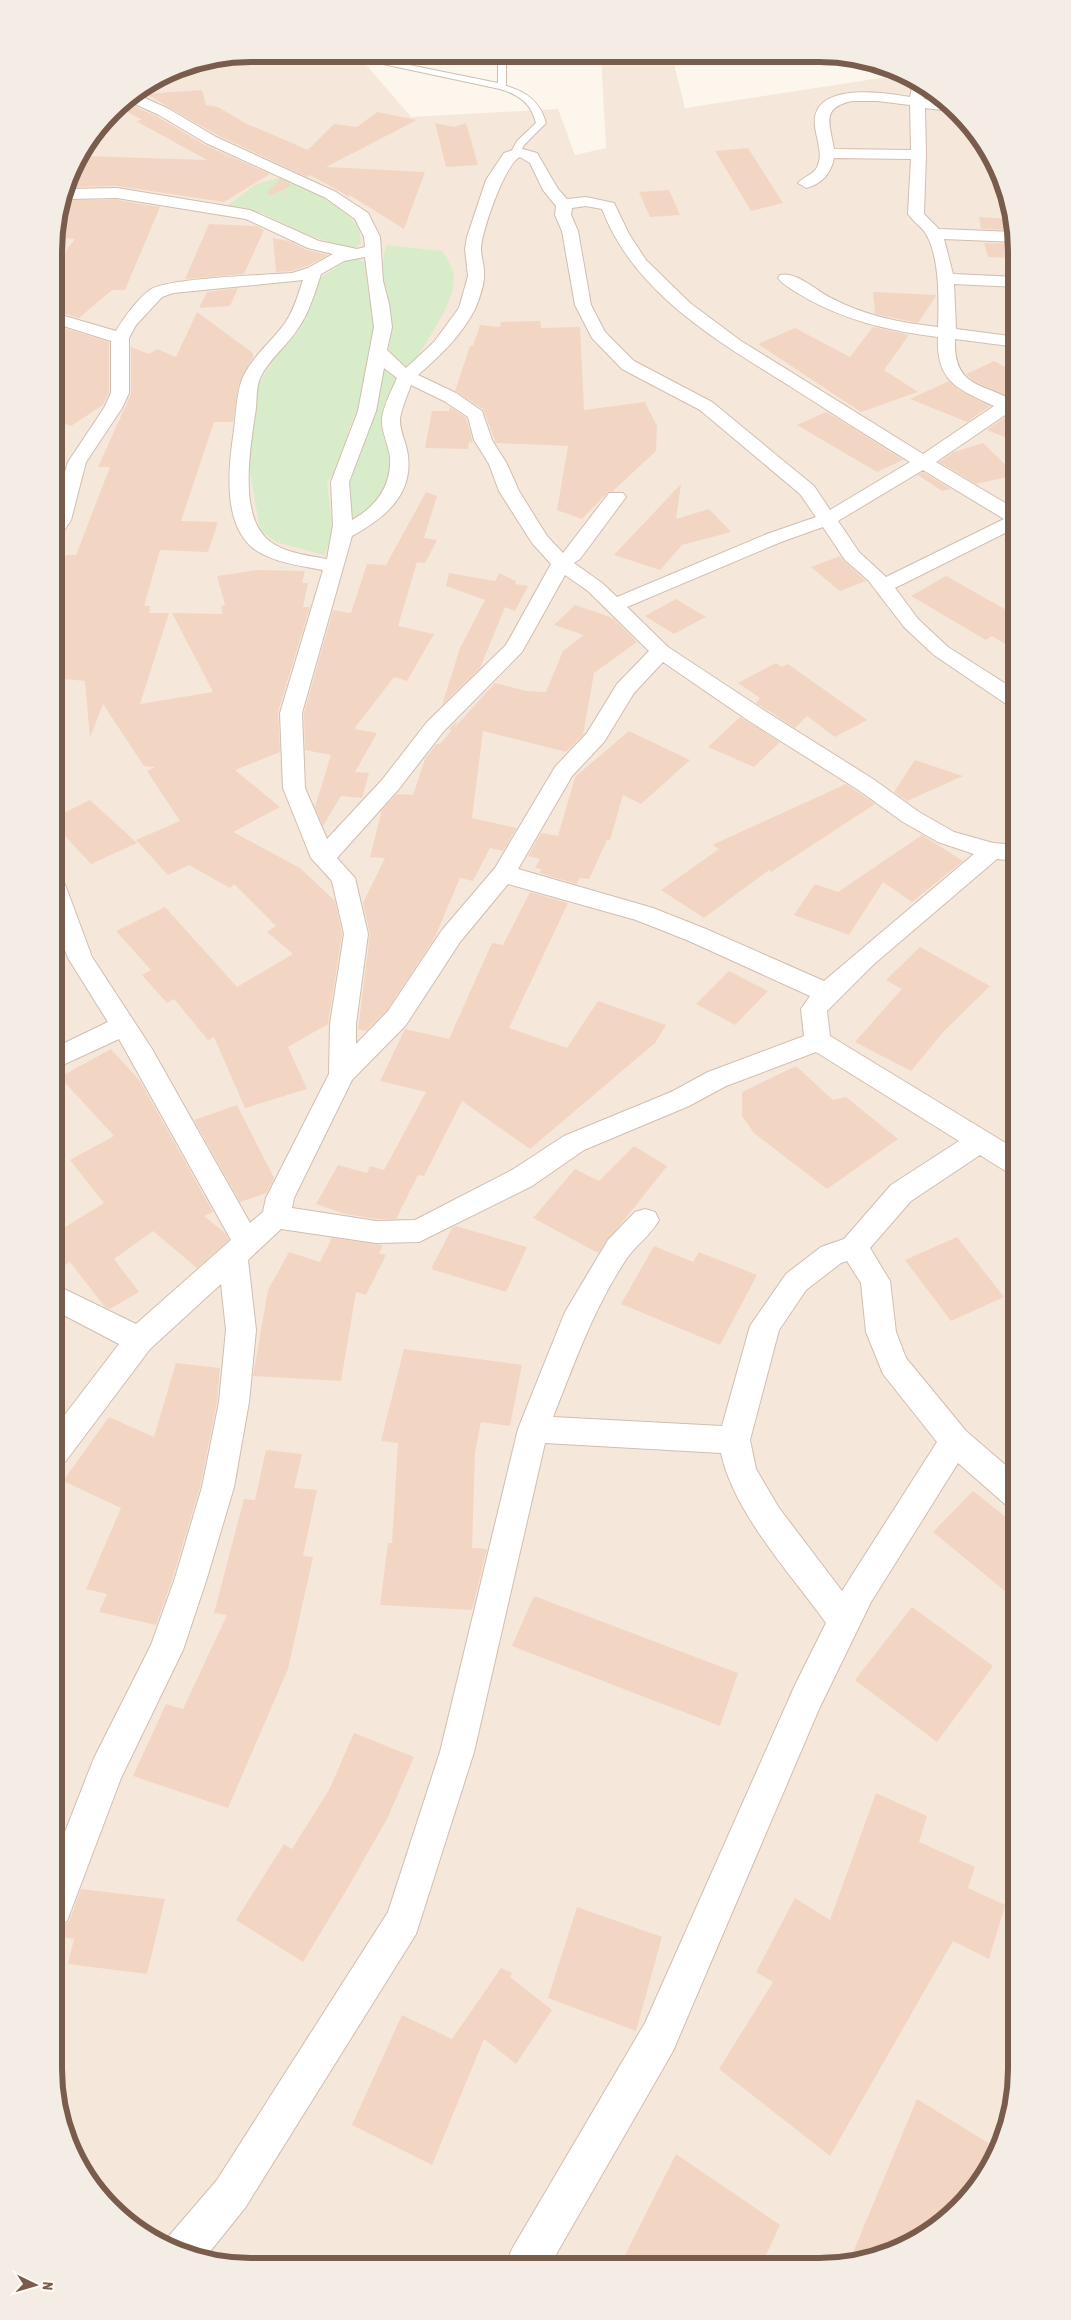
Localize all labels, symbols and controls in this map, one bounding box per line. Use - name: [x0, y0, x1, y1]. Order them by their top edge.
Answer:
- north arrow: [10, 2260, 60, 2310]
- text: N: [40, 2281, 56, 2291]

